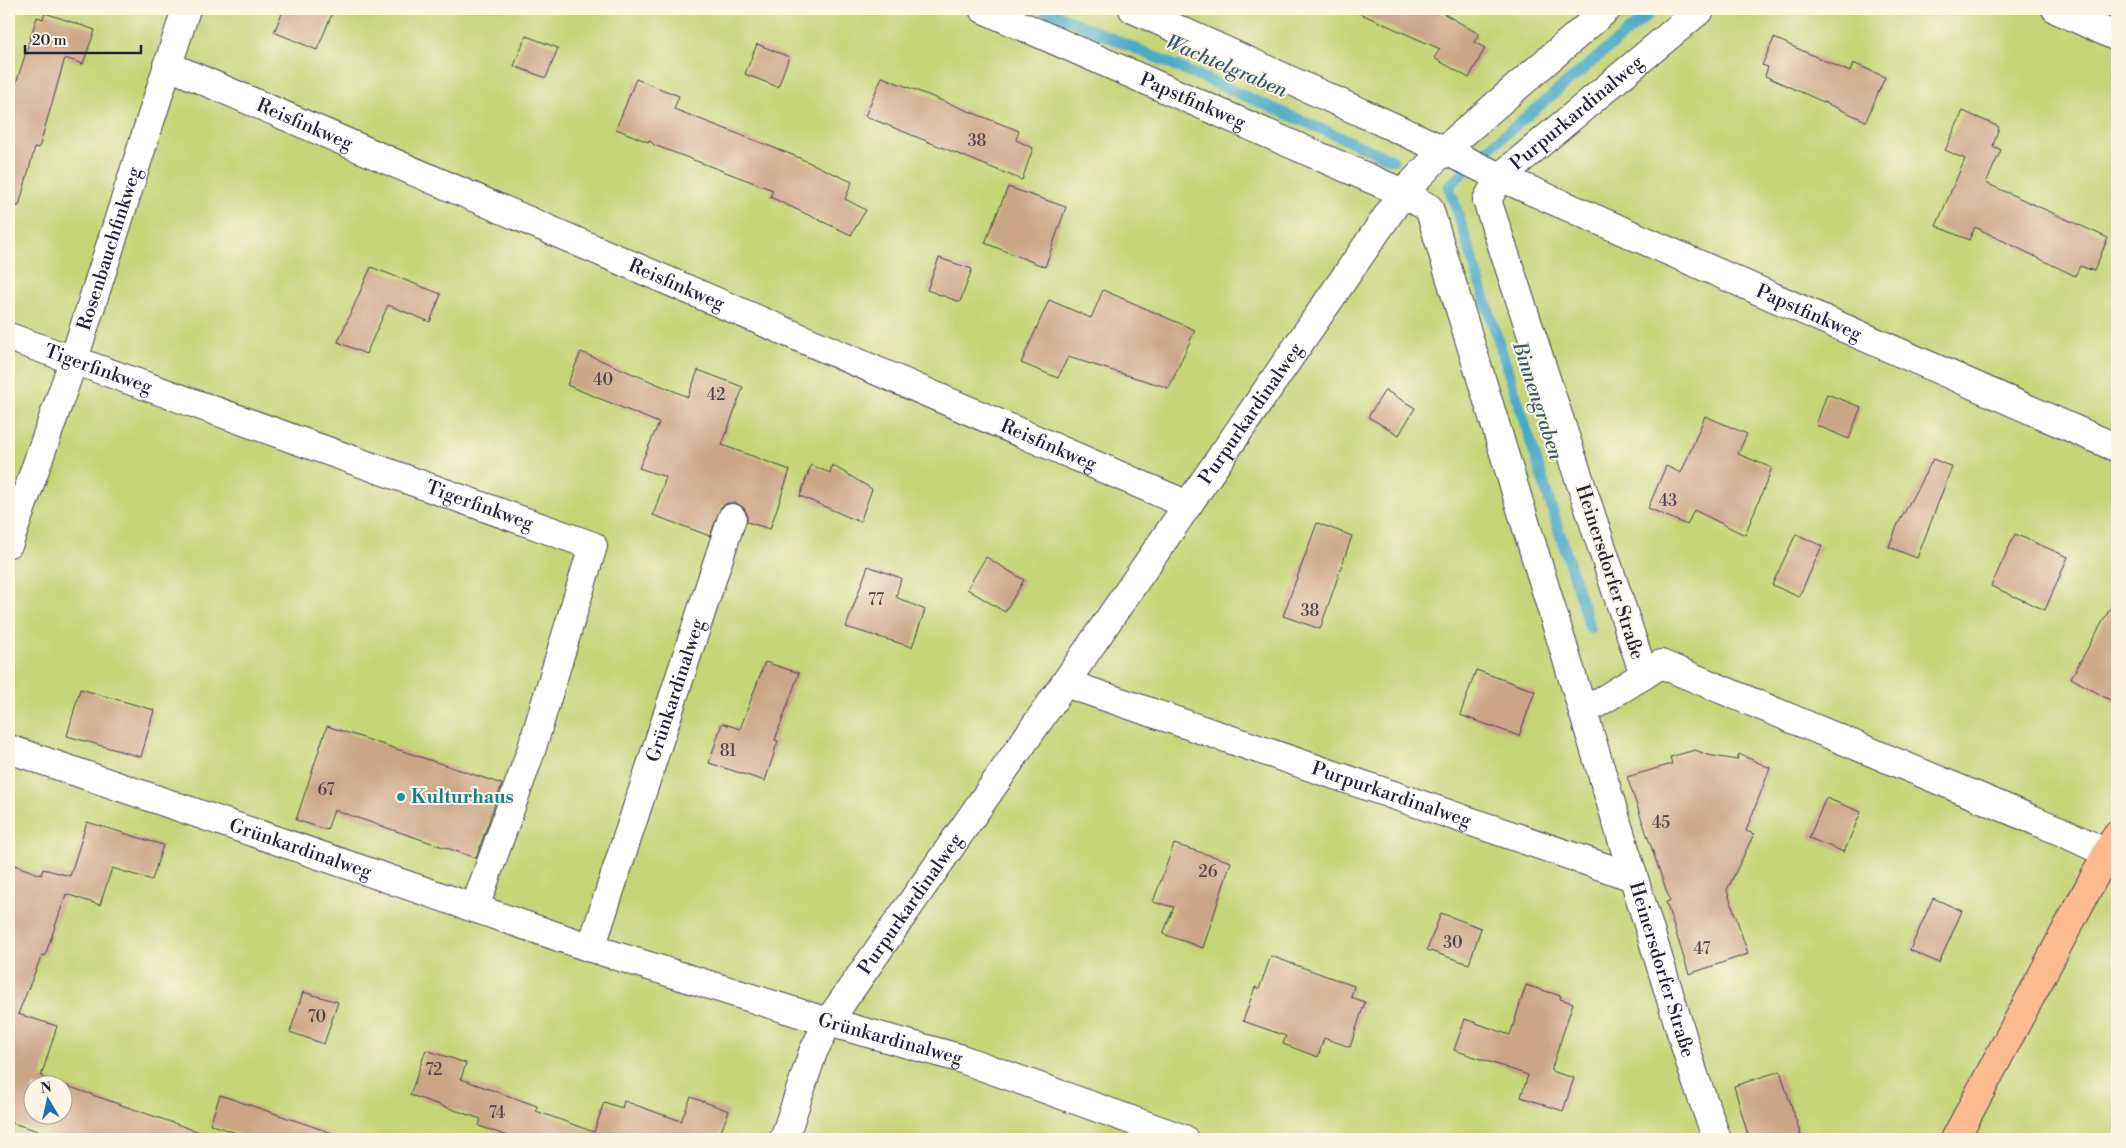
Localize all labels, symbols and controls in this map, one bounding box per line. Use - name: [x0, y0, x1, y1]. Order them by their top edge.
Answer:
- scale bar: [25, 22, 141, 54]
- water label: Wachtelgraben: [1161, 30, 1291, 104]
- text: 20 m: [32, 31, 67, 50]
- street label: Purpurkardinalweg: [1505, 50, 1649, 176]
- street label: Papstfinkweg: [1136, 67, 1250, 135]
- street label: Reisfinkweg: [253, 93, 357, 156]
- house number: 38: [968, 131, 987, 151]
- street label: Rosenbauchfinkweg: [72, 164, 147, 333]
- street label: Reisfinkweg: [625, 253, 729, 316]
- street label: Papstfinkweg: [1752, 279, 1866, 346]
- street label: Purpurkardinalweg: [1193, 338, 1308, 489]
- water label: Binnengraben: [1506, 338, 1568, 464]
- street label: Tigerfinkweg: [41, 339, 156, 399]
- house number: 40: [593, 370, 613, 390]
- house number: 42: [707, 385, 725, 405]
- street label: Reisfinkweg: [997, 414, 1101, 476]
- street label: Tigerfinkweg: [423, 475, 537, 536]
- street label: Heinersdorfer Straße: [1570, 482, 1650, 662]
- house number: 43: [1659, 491, 1677, 511]
- house number: 77: [868, 590, 884, 610]
- house number: 38: [1301, 601, 1320, 621]
- street label: Grünkardinalweg: [641, 616, 710, 765]
- house number: 81: [720, 741, 736, 761]
- street label: Purpurkardinalweg: [1309, 756, 1474, 833]
- house number: 67: [318, 780, 334, 800]
- place label: Kulturhaus: [411, 785, 514, 809]
- marker: Kulturhaus: [395, 791, 407, 803]
- street label: Grünkardinalweg: [226, 813, 375, 884]
- house number: 45: [1652, 813, 1670, 833]
- street label: Purpurkardinalweg: [853, 829, 968, 979]
- house number: 26: [1199, 862, 1218, 882]
- street label: Heinersdorfer Straße: [1624, 879, 1700, 1061]
- house number: 30: [1443, 933, 1463, 953]
- house number: 47: [1694, 939, 1710, 959]
- house number: 70: [308, 1007, 326, 1027]
- street label: Grünkardinalweg: [815, 1008, 966, 1071]
- house number: 72: [426, 1060, 443, 1080]
- north arrow: [22, 1076, 72, 1126]
- text: N: [39, 1078, 53, 1098]
- house number: 74: [489, 1103, 506, 1123]

